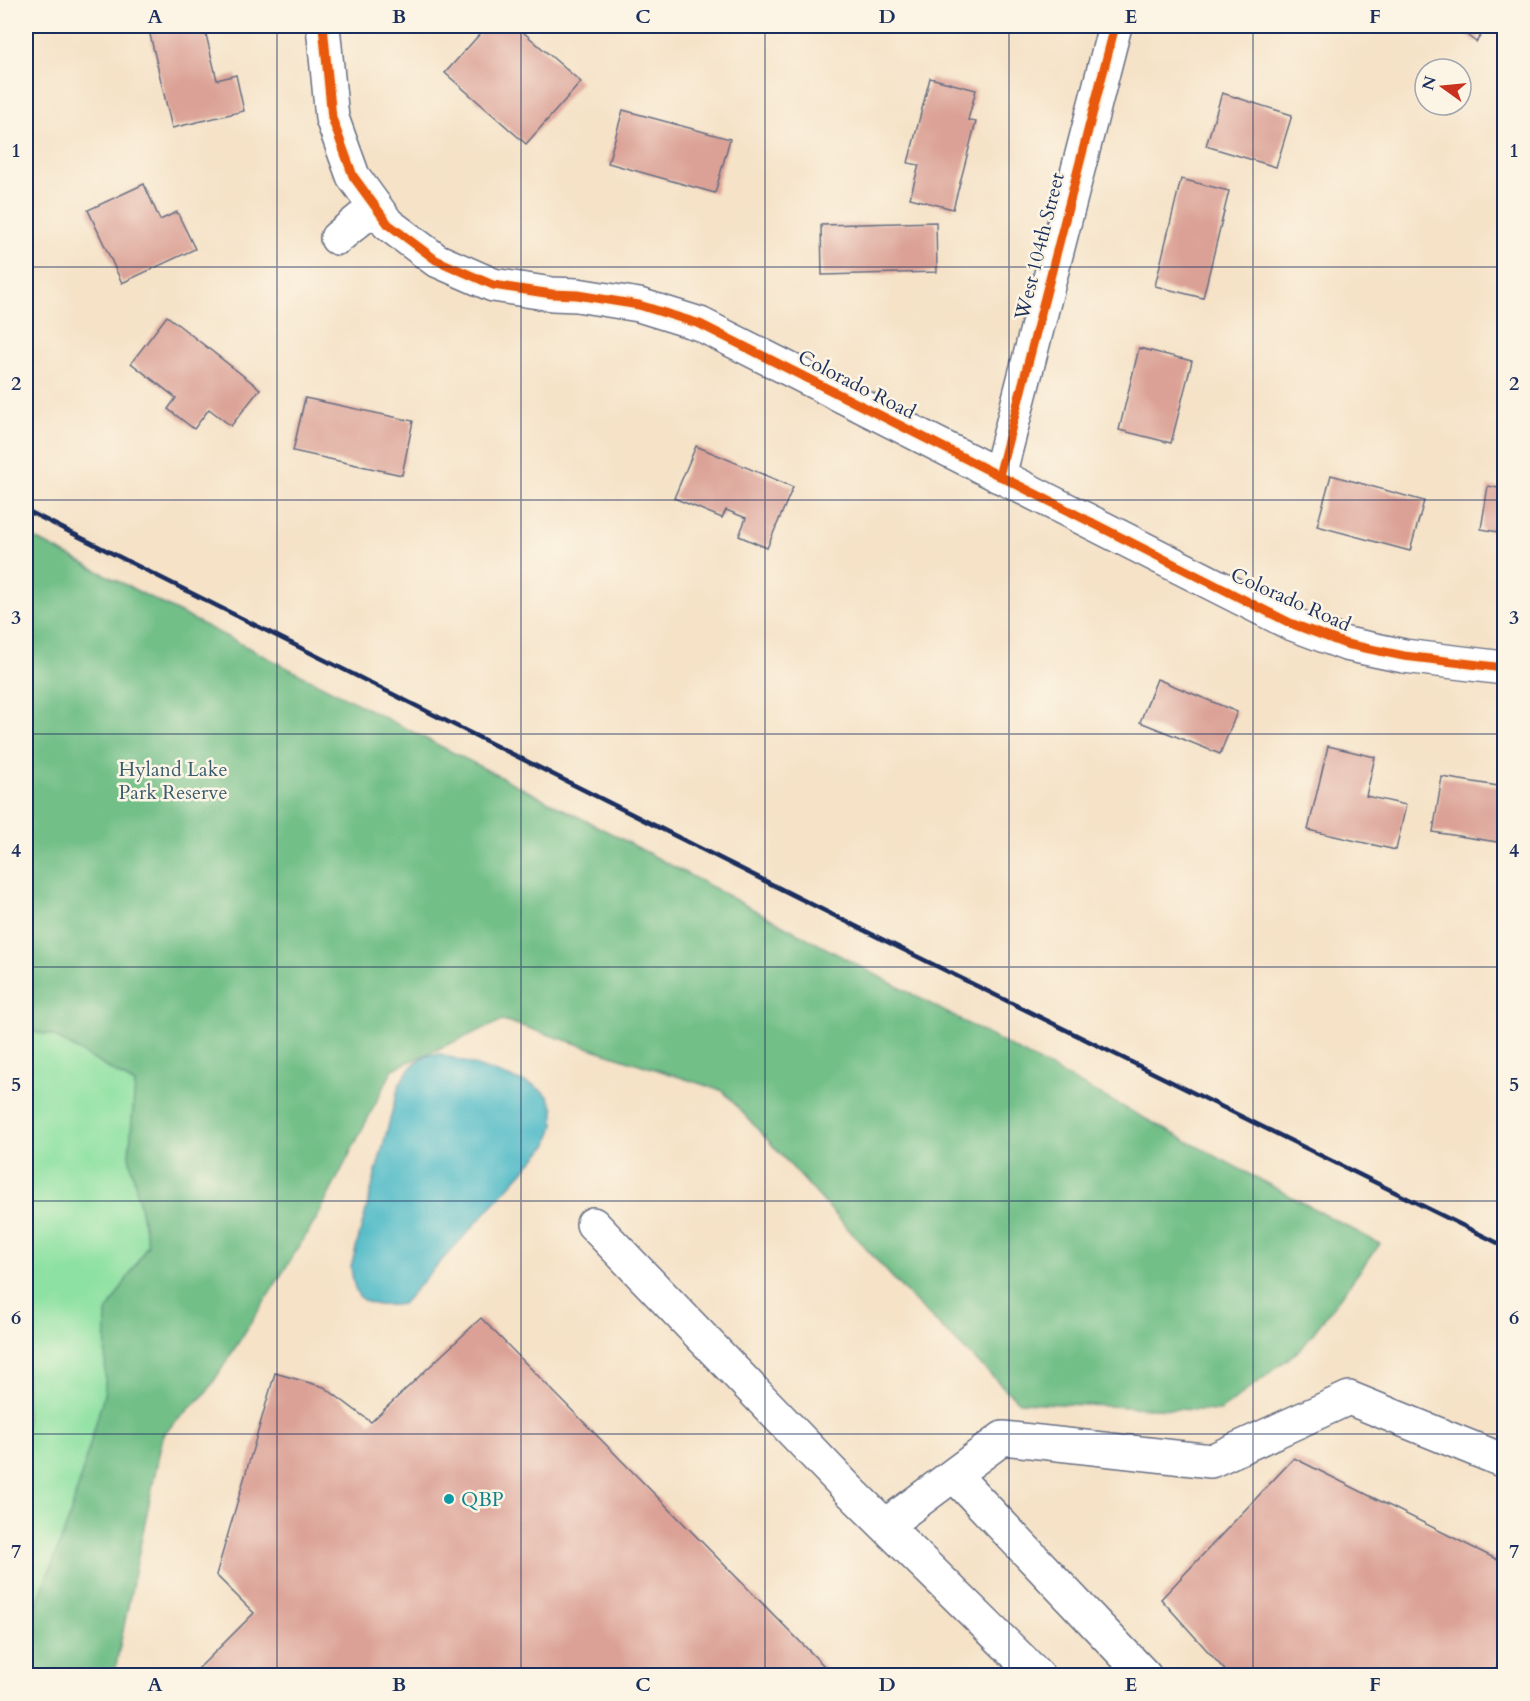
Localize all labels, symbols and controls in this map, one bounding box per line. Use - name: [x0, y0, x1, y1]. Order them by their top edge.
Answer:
- text: A: [147, 3, 163, 30]
- text: B: [392, 3, 406, 30]
- text: C: [635, 3, 651, 30]
- text: D: [878, 3, 896, 30]
- text: E: [1125, 3, 1137, 30]
- text: F: [1369, 3, 1381, 30]
- north arrow: [1413, 57, 1473, 117]
- text: N: [1417, 74, 1442, 93]
- text: 1: [11, 137, 21, 164]
- text: 1: [1509, 137, 1519, 164]
- street label: West 104th Street: [1008, 169, 1071, 324]
- street label: Colorado Road: [793, 343, 921, 426]
- text: 2: [11, 370, 21, 397]
- text: 2: [1509, 370, 1519, 397]
- street label: Colorado Road: [1227, 561, 1355, 638]
- text: 3: [11, 604, 21, 631]
- text: 3: [1509, 604, 1519, 631]
- park label: Hyland Lake Park Reserve: [118, 756, 228, 806]
- text: 4: [11, 837, 21, 864]
- text: 4: [1509, 837, 1519, 864]
- text: 5: [11, 1071, 21, 1098]
- text: 5: [1509, 1071, 1519, 1098]
- text: 6: [11, 1304, 21, 1331]
- text: 6: [1509, 1304, 1519, 1331]
- place label: QBP: [461, 1486, 504, 1513]
- marker: QBP: [442, 1492, 456, 1506]
- text: 7: [11, 1538, 21, 1565]
- text: 7: [1509, 1538, 1519, 1565]
- text: A: [147, 1671, 163, 1698]
- text: B: [392, 1671, 406, 1698]
- text: C: [635, 1671, 651, 1698]
- text: D: [878, 1671, 896, 1698]
- text: E: [1125, 1671, 1137, 1698]
- text: F: [1369, 1671, 1381, 1698]

